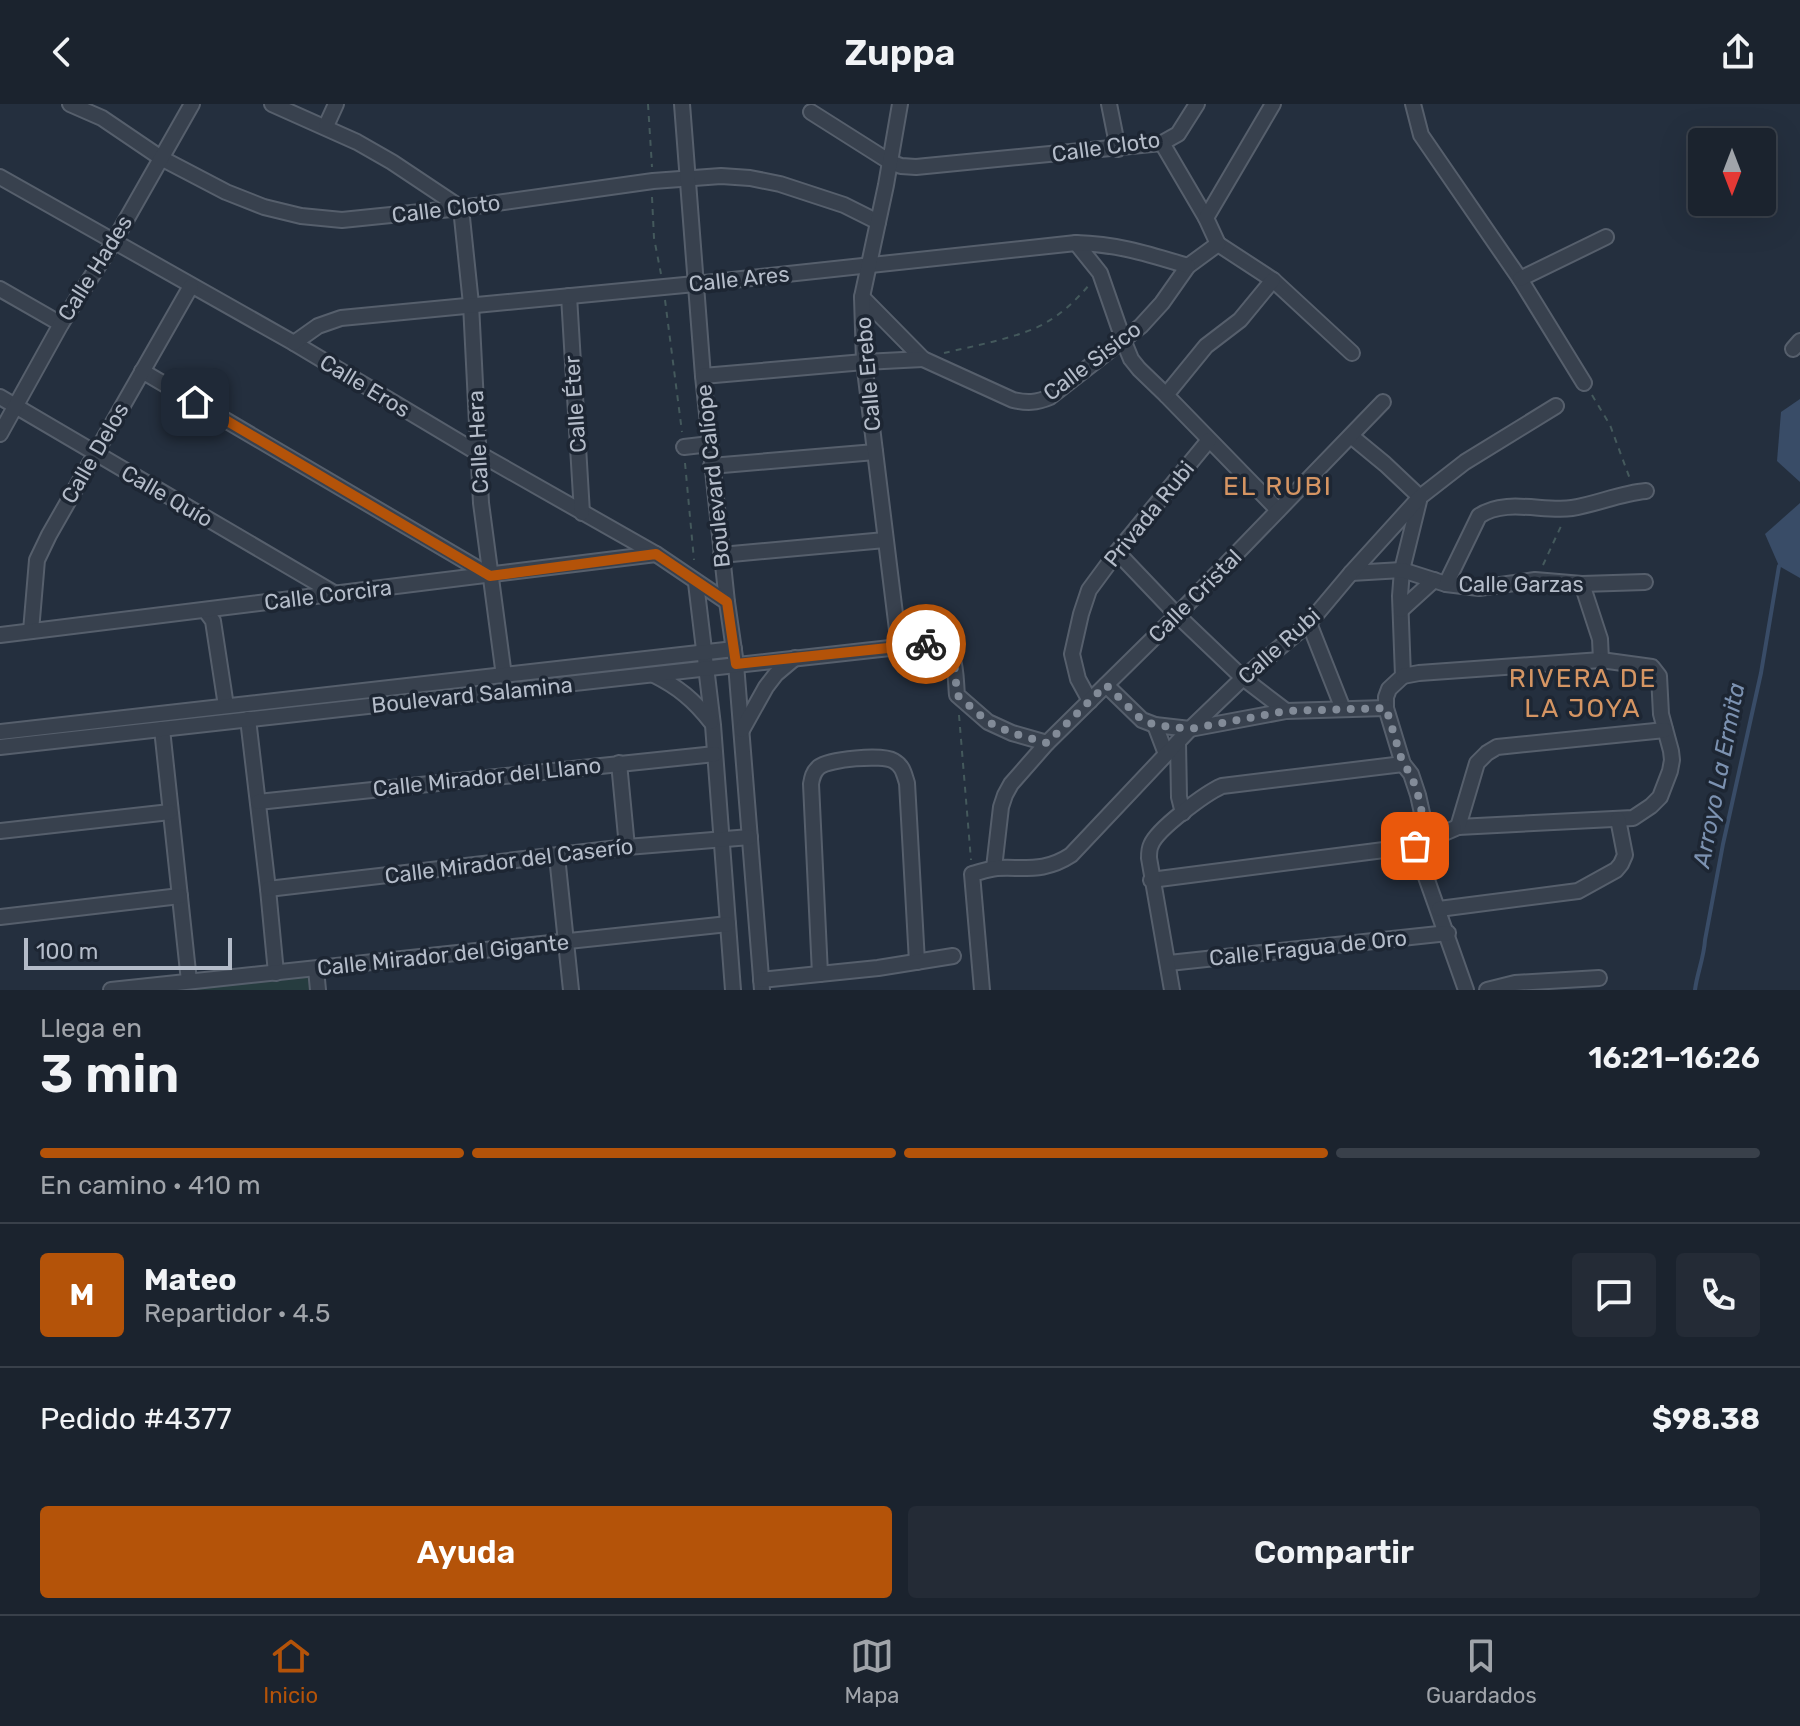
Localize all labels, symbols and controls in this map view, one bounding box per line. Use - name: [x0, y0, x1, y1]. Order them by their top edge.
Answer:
- icon: back: [40, 30, 84, 74]
- icon: share: [1716, 30, 1760, 74]
- text: Zuppa: [845, 31, 955, 74]
- street label: Calle Cloto: [1050, 126, 1162, 168]
- north arrow: [1688, 128, 1776, 216]
- map controls: [1688, 128, 1776, 216]
- street label: Calle Cloto: [390, 189, 502, 229]
- street label: Calle Hades: [52, 210, 138, 326]
- street label: Calle Ares: [687, 260, 791, 298]
- street label: Calle Sisico: [1038, 315, 1146, 407]
- street label: Calle Erebo: [850, 316, 886, 432]
- street label: Calle Eros: [315, 349, 415, 423]
- street label: Calle Éter: [558, 354, 592, 454]
- pin: [161, 368, 229, 436]
- icon: home: [173, 380, 217, 424]
- street label: Boulevard Calíope: [690, 383, 736, 569]
- street label: Calle Hera: [462, 390, 494, 494]
- street label: Calle Delos: [55, 398, 135, 508]
- street label: Privada Rubi: [1098, 456, 1200, 572]
- street label: Calle Quío: [116, 459, 218, 533]
- district label: EL RUBI: [1223, 471, 1333, 502]
- street label: Calle Cristal: [1143, 544, 1247, 648]
- street label: Calle Garzas: [1458, 571, 1584, 598]
- street label: Calle Corcira: [263, 574, 393, 616]
- street label: Calle Rubi: [1232, 602, 1326, 690]
- courier: [886, 604, 966, 684]
- icon: bike: [904, 622, 948, 666]
- district label: RIVERA DE LA JOYA: [1509, 663, 1657, 724]
- street label: Boulevard Salamina: [370, 671, 574, 719]
- water label: Arroyo La Ermita: [1687, 680, 1751, 872]
- street label: Calle Mirador del Llano: [372, 752, 602, 802]
- pin: [1381, 812, 1449, 880]
- icon: bag: [1393, 824, 1437, 868]
- street label: Calle Mirador del Caserío: [383, 832, 635, 890]
- street label: Calle Fragua de Oro: [1208, 924, 1408, 972]
- street label: Calle Mirador del Gigante: [316, 928, 570, 982]
- scale bar: [24, 934, 232, 970]
- text: 100 m: [36, 938, 98, 965]
- text: Llega en: [40, 1013, 142, 1044]
- text: 16:21–16:26: [1588, 1040, 1760, 1076]
- text: 3 min: [40, 1043, 179, 1105]
- text: En camino · 410 m: [40, 1170, 261, 1201]
- button: chat: [1572, 1253, 1656, 1337]
- button: phone: [1676, 1253, 1760, 1337]
- text: Mateo: [144, 1262, 237, 1298]
- text: M: [70, 1277, 94, 1313]
- text: Repartidor · 4.5: [144, 1298, 330, 1329]
- text: Pedido #4377: [40, 1401, 232, 1437]
- text: $98.38: [1652, 1401, 1760, 1437]
- button: Ayuda: [40, 1506, 892, 1598]
- button: Compartir: [908, 1506, 1760, 1598]
- tab: Inicio: [263, 1634, 318, 1709]
- tab: Mapa: [845, 1634, 899, 1709]
- tab: Guardados: [1426, 1634, 1537, 1709]

